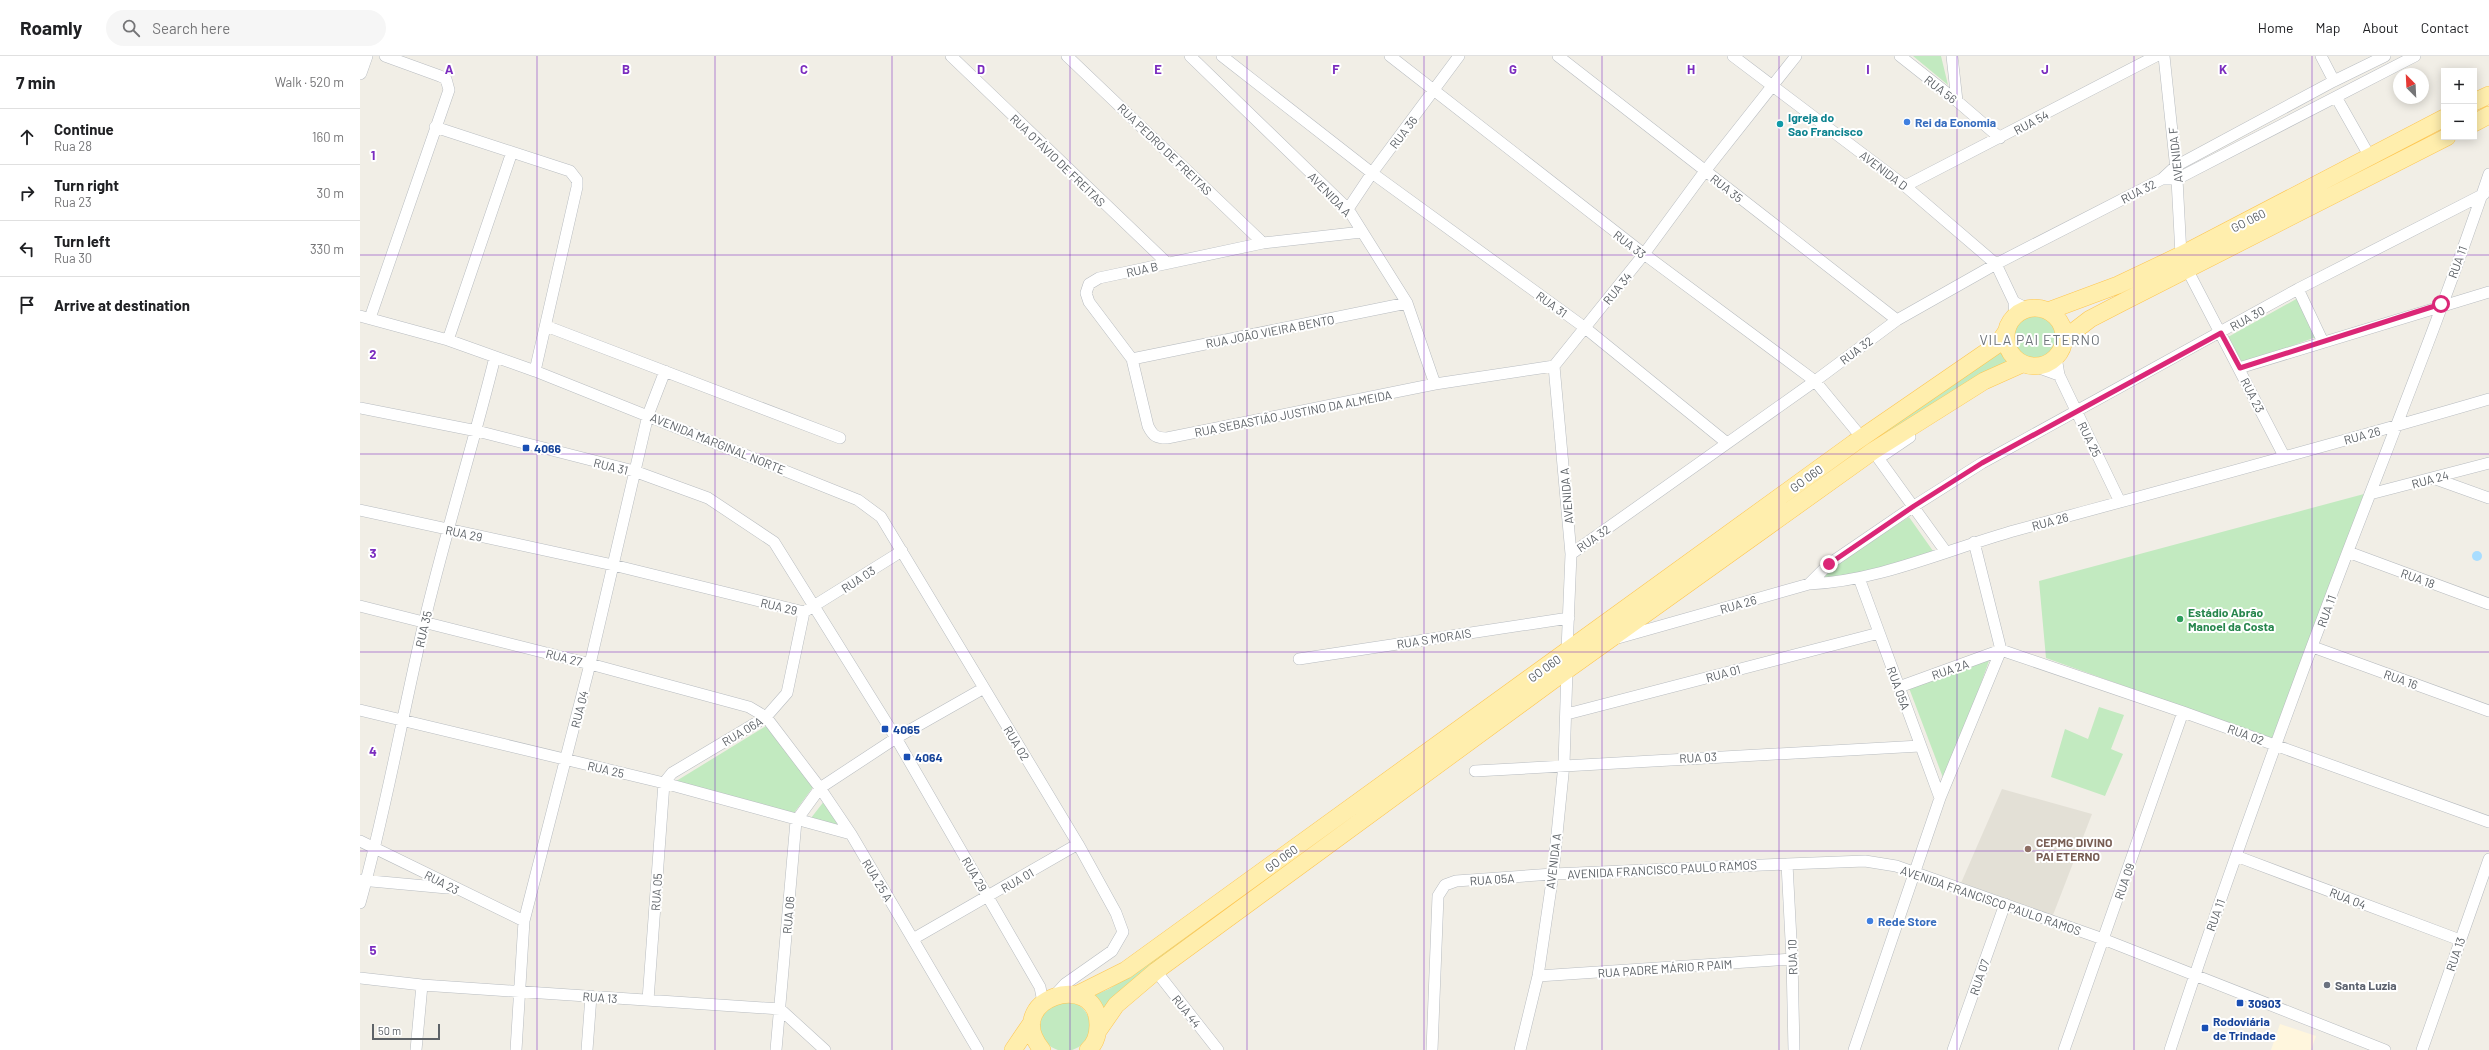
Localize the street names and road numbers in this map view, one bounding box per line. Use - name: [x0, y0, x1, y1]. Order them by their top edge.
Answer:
- street label: RUA 56: [1922, 72, 1960, 106]
- street label: RUA PEDRO DE FREITAS: [1115, 100, 1215, 198]
- street label: RUA 54: [2011, 107, 2051, 137]
- street label: RUA OTÁVIO DE FREITAS: [1008, 111, 1108, 209]
- street label: RUA 36: [1386, 113, 1420, 151]
- street label: AVENIDA F: [2165, 126, 2185, 183]
- street label: AVENIDA D: [1857, 147, 1911, 193]
- street label: AVENIDA A: [1305, 169, 1355, 219]
- street label: RUA 35: [1708, 171, 1746, 205]
- street label: RUA 32: [2118, 176, 2158, 206]
- street label: GO 060: [2228, 205, 2268, 235]
- street label: RUA 33: [1611, 227, 1649, 261]
- street label: RUA 11: [2445, 244, 2469, 280]
- street label: RUA B: [1125, 259, 1159, 279]
- street label: RUA 34: [1600, 269, 1634, 307]
- street label: RUA 31: [1534, 288, 1570, 320]
- street label: RUA 30: [2227, 303, 2267, 333]
- street label: RUA JOÃO VIEIRA BENTO: [1205, 312, 1335, 350]
- street label: RUA 32: [1837, 333, 1875, 367]
- street label: RUA 23: [2238, 375, 2268, 415]
- street label: RUA SEBASTIÃO JUSTINO DA ALMEIDA: [1193, 387, 1393, 439]
- street label: AVENIDA MARGINAL NORTE: [649, 409, 787, 477]
- street label: RUA 25: [2076, 419, 2104, 459]
- street label: RUA 26: [2342, 423, 2382, 447]
- street label: RUA 31: [592, 455, 630, 477]
- street label: GO 060: [1787, 461, 1825, 495]
- street label: AVENIDA A: [1557, 467, 1575, 525]
- street label: RUA 24: [2410, 467, 2450, 491]
- street label: RUA 26: [2030, 509, 2070, 533]
- street label: RUA 29: [444, 522, 484, 544]
- street label: RUA 32: [1574, 522, 1612, 554]
- street label: RUA 03: [838, 563, 878, 595]
- street label: RUA 18: [2399, 565, 2437, 591]
- street label: RUA 26: [1718, 592, 1758, 616]
- street label: RUA 11: [2314, 593, 2338, 629]
- street label: RUA 29: [759, 595, 799, 617]
- street label: RUA 35: [412, 609, 434, 649]
- street label: RUA S MORAIS: [1396, 625, 1472, 651]
- street label: RUA 27: [544, 646, 584, 668]
- street label: GO 060: [1525, 651, 1563, 685]
- street label: RUA 2A: [1930, 656, 1970, 682]
- street label: RUA 01: [1704, 662, 1742, 684]
- street label: RUA 05A: [1885, 664, 1913, 712]
- street label: RUA 16: [2382, 666, 2420, 692]
- street label: RUA 04: [568, 689, 590, 729]
- street label: RUA 06A: [719, 713, 765, 749]
- street label: RUA 02: [2226, 721, 2266, 747]
- street label: RUA 02: [1001, 723, 1033, 763]
- street label: RUA 03: [1679, 749, 1717, 765]
- street label: RUA 25: [586, 758, 626, 780]
- street label: AVENIDA A: [1543, 832, 1563, 890]
- street label: GO 060: [1262, 841, 1300, 875]
- street label: RUA 29: [960, 854, 990, 894]
- street label: RUA 25 A: [860, 856, 896, 904]
- street label: AVENIDA FRANCISCO PAULO RAMOS: [1567, 857, 1757, 881]
- street label: RUA 09: [2111, 861, 2137, 901]
- street label: AVENIDA FRANCISCO PAULO RAMOS: [1899, 862, 2083, 938]
- street label: RUA 01: [998, 865, 1036, 895]
- street label: RUA 23: [422, 867, 462, 897]
- street label: RUA 05A: [1469, 870, 1515, 888]
- street label: RUA 05: [648, 873, 664, 911]
- street label: RUA 04: [2328, 885, 2368, 911]
- street label: RUA 06: [779, 896, 797, 934]
- street label: RUA 11: [2203, 897, 2227, 933]
- street label: RUA 13: [2443, 935, 2467, 973]
- street label: RUA 10: [1784, 939, 1800, 975]
- street label: RUA PADRE MÁRIO R PAIM: [1597, 956, 1733, 980]
- street label: RUA 07: [1966, 957, 1992, 997]
- street label: RUA 13: [582, 989, 618, 1005]
- street label: RUA 44: [1170, 992, 1204, 1030]

